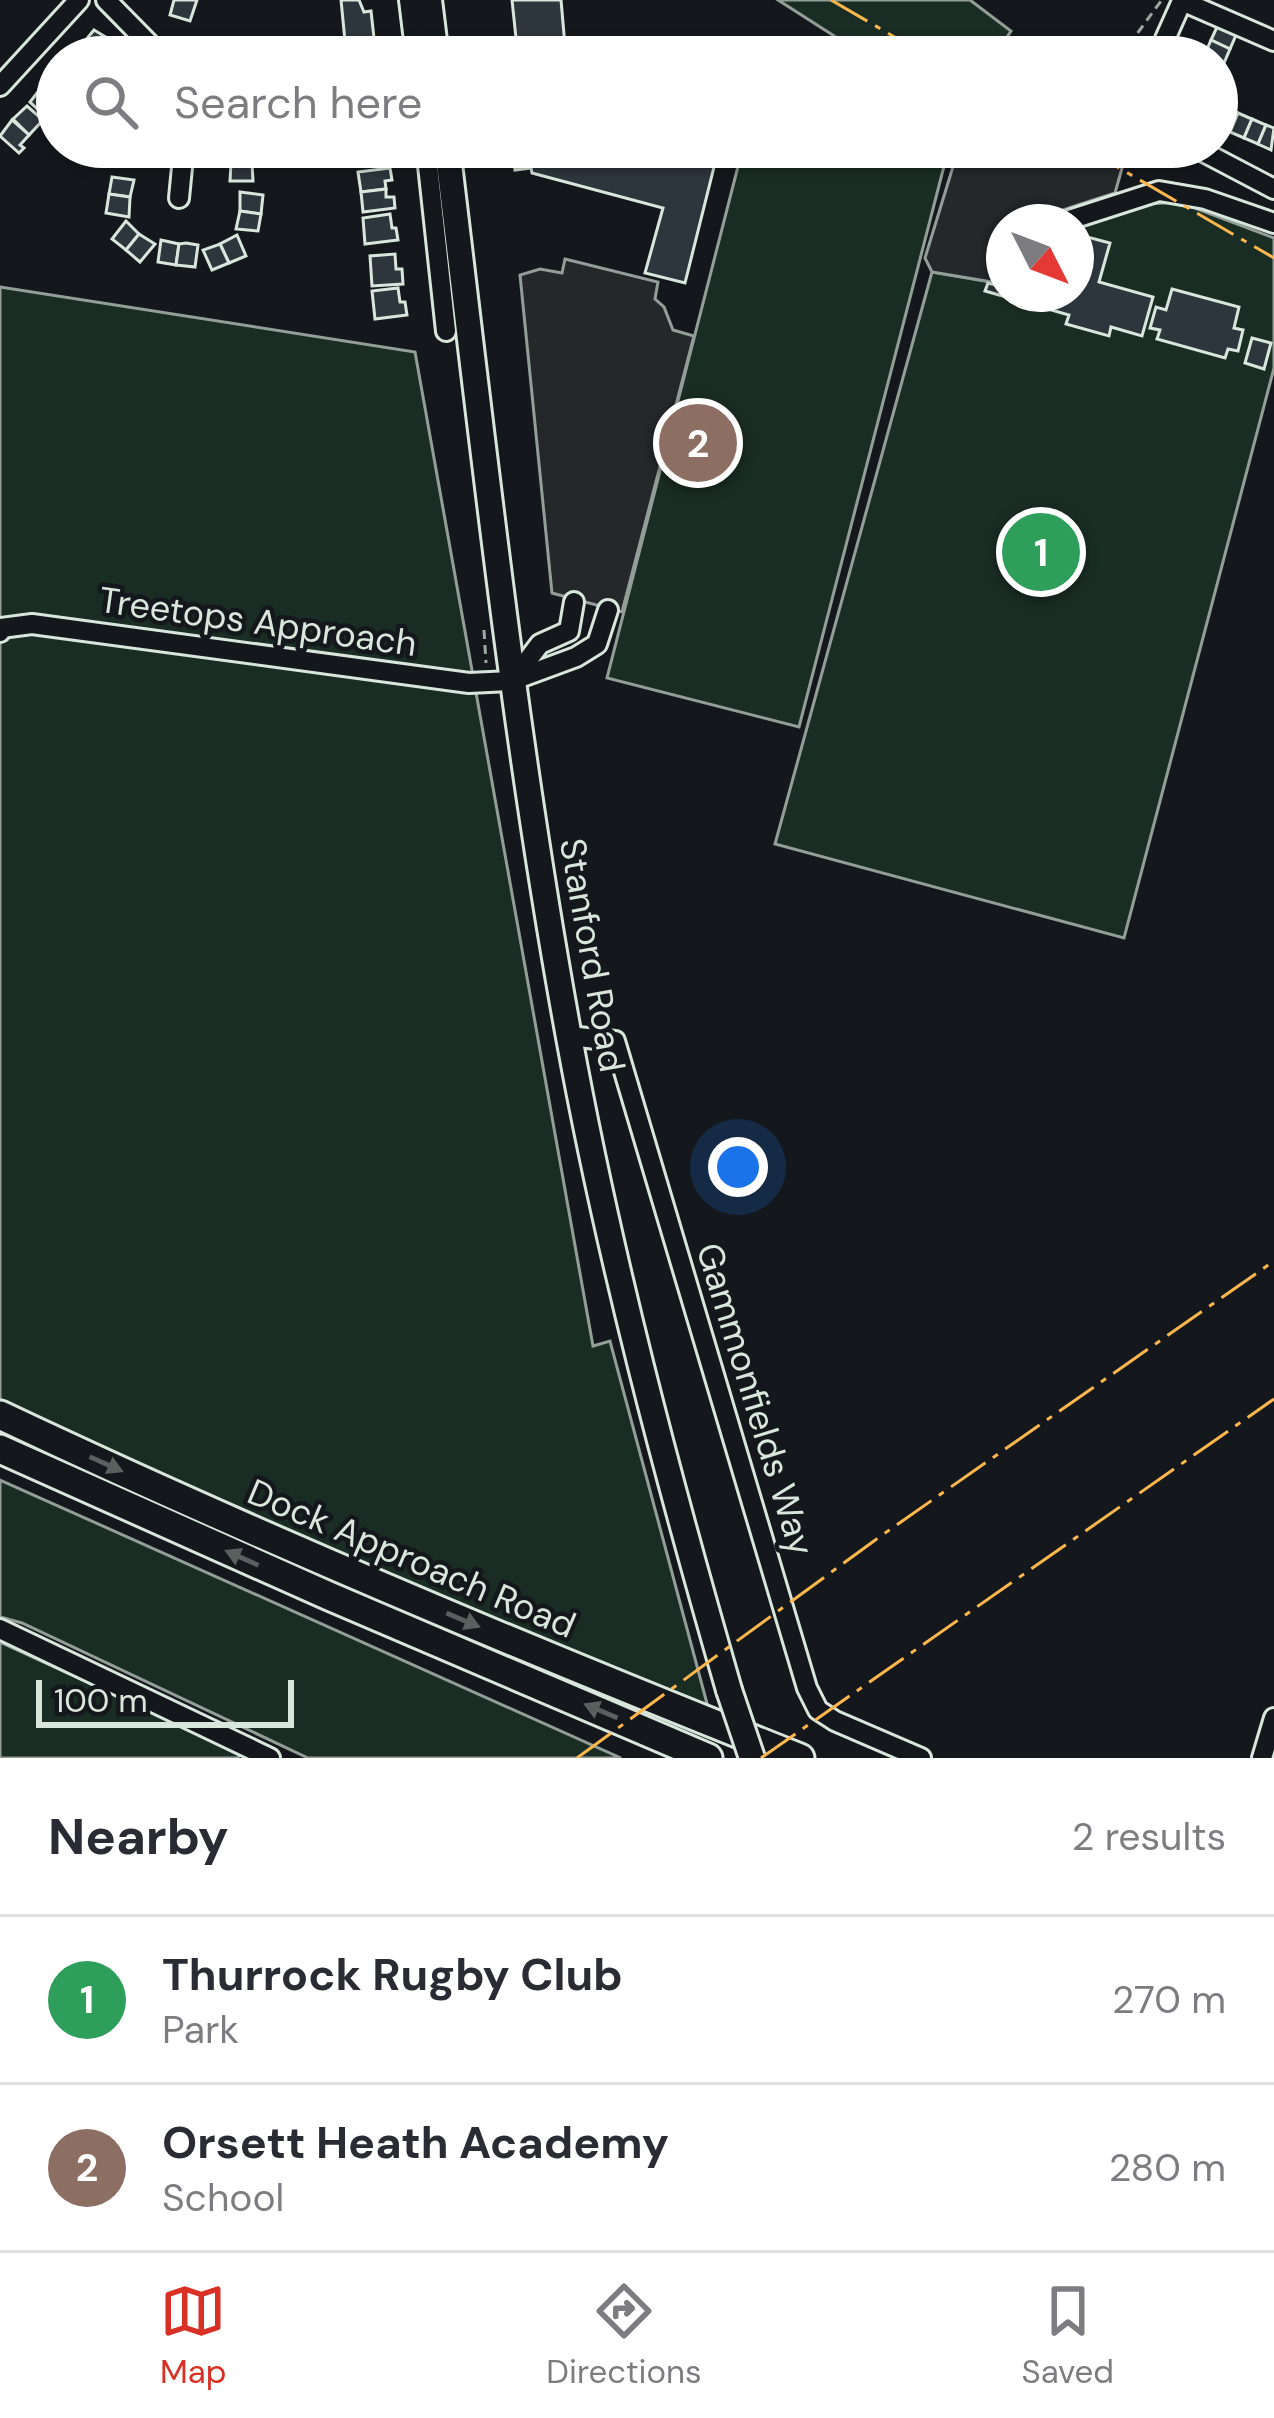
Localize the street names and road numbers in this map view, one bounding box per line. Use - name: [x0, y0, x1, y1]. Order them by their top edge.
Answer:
- street label: Treetops Approach: [96, 576, 420, 667]
- street label: Stanford Road: [549, 834, 636, 1076]
- street label: Gammonfields Way: [686, 1237, 825, 1561]
- street label: Dock Approach Road: [241, 1468, 583, 1649]

